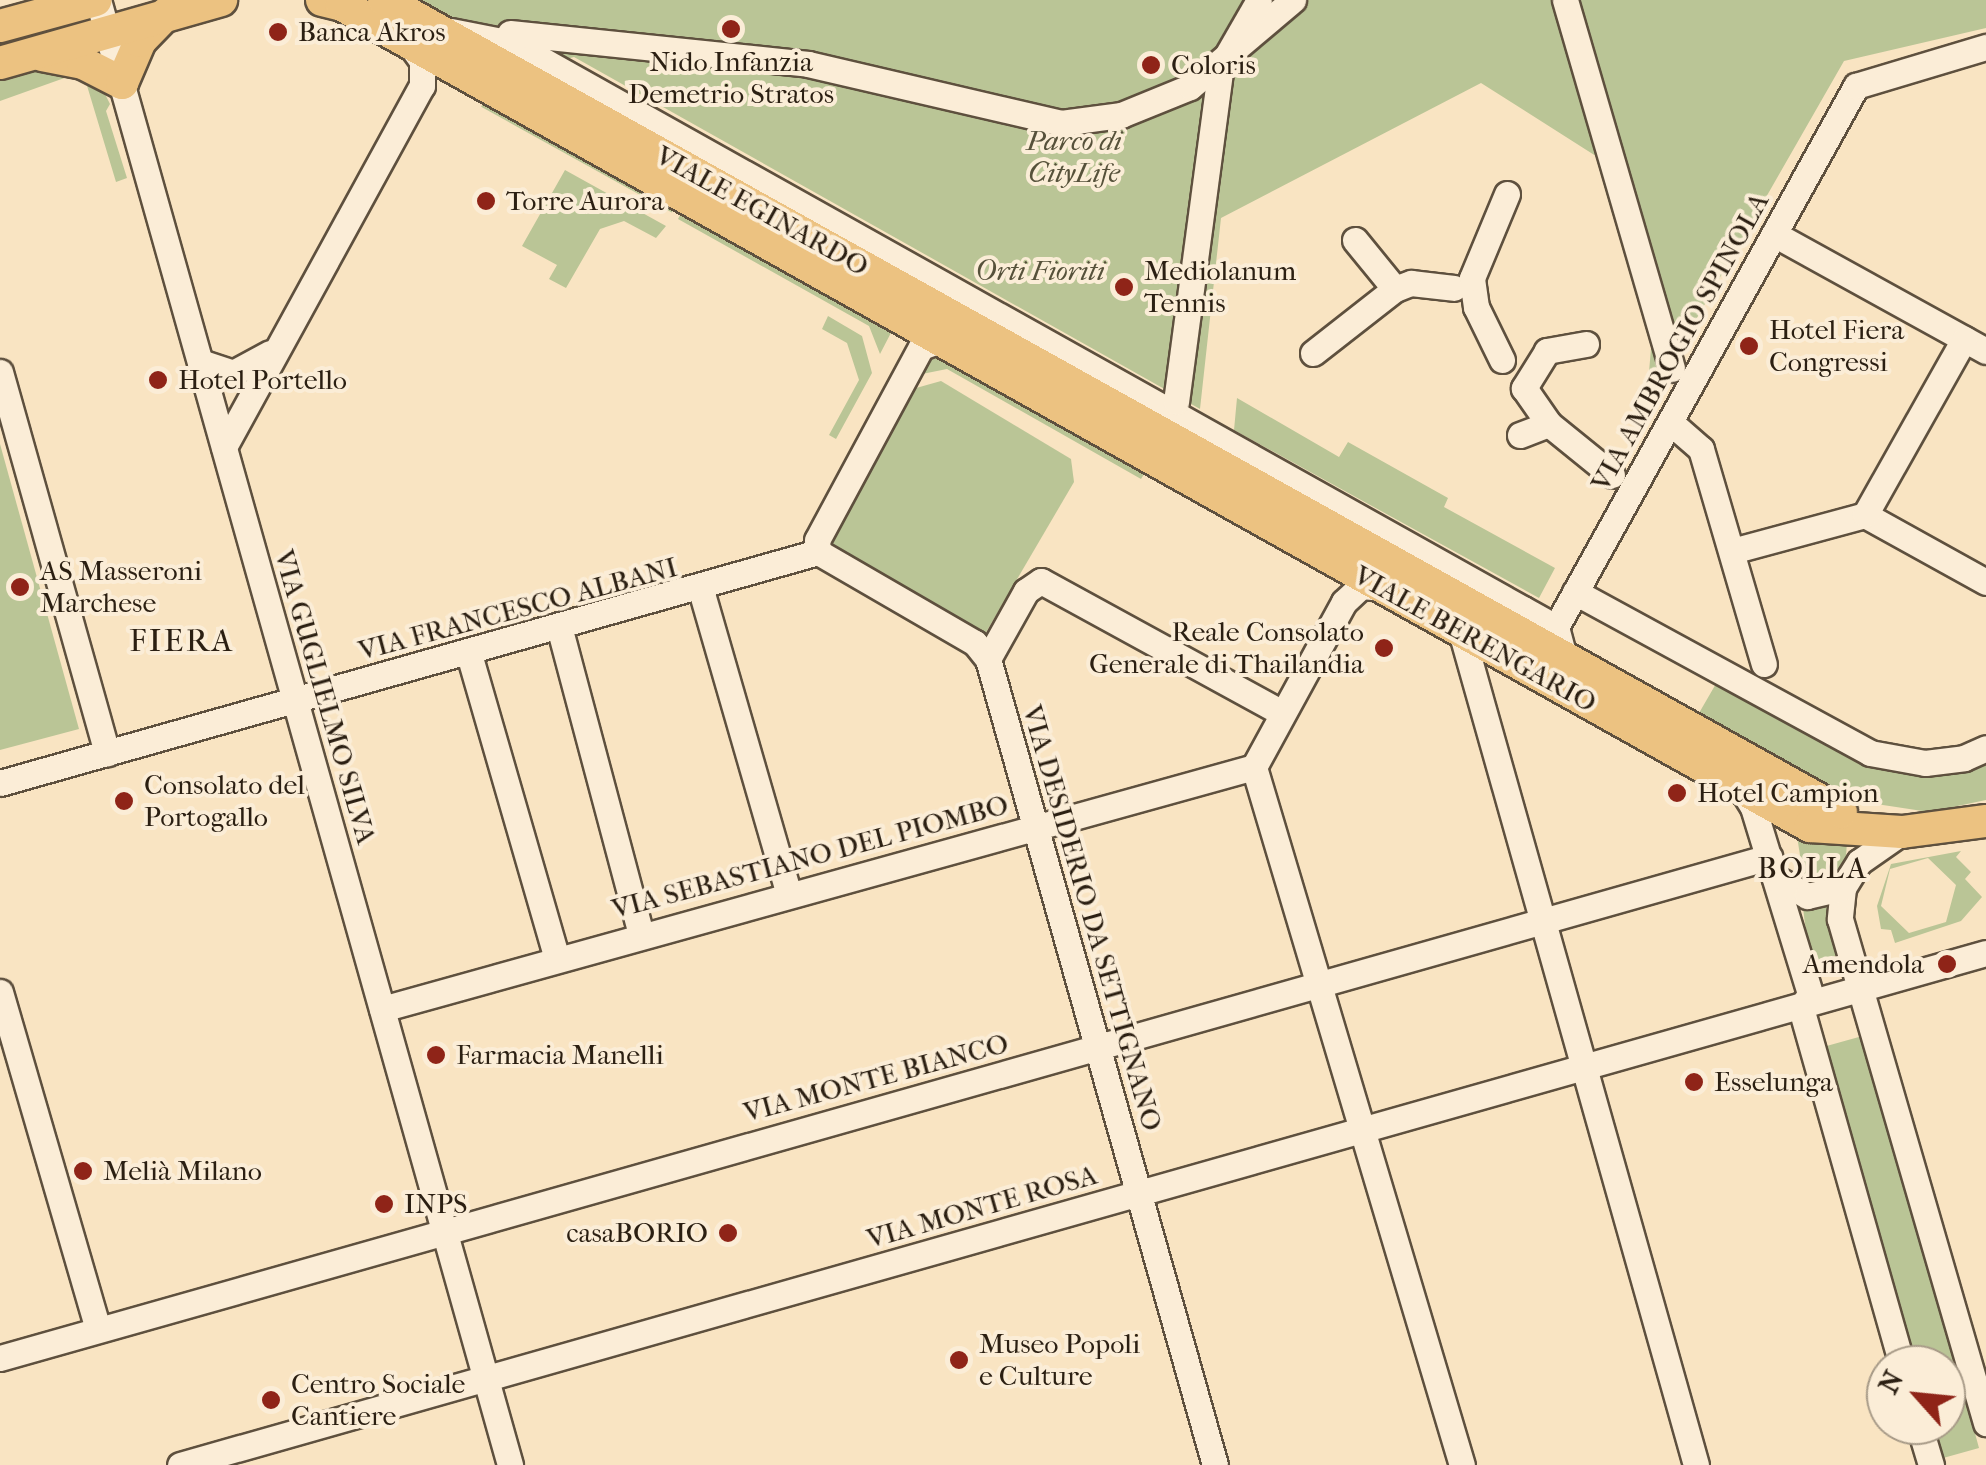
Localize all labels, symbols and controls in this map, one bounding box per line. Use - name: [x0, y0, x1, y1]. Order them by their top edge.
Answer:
- place label: Banca Akros: [298, 15, 446, 49]
- marker: Nido Infanzia Demetrio Stratos: [720, 18, 742, 40]
- marker: Banca Akros: [267, 21, 289, 43]
- place label: Nido Infanzia Demetrio Stratos: [628, 45, 834, 111]
- place label: Coloris: [1171, 48, 1256, 82]
- marker: Coloris: [1140, 54, 1162, 76]
- park label: Parco di CityLife: [1026, 124, 1122, 190]
- street label: VIALE EGINARDO: [650, 139, 874, 283]
- place label: Torre Aurora: [506, 184, 664, 218]
- street label: VIA AMBROGIO SPINOLA: [1584, 187, 1776, 497]
- marker: Torre Aurora: [475, 190, 497, 212]
- park label: Orti Fioriti: [975, 254, 1105, 288]
- place label: Mediolanum Tennis: [1144, 254, 1296, 320]
- marker: Mediolanum Tennis: [1113, 276, 1135, 298]
- place label: Hotel Fiera Congressi: [1769, 313, 1904, 379]
- marker: Hotel Fiera Congressi: [1738, 335, 1760, 357]
- place label: Hotel Portello: [178, 363, 347, 397]
- marker: Hotel Portello: [147, 369, 169, 391]
- street label: VIA GUGLIELMO SILVA: [267, 546, 383, 848]
- street label: VIA FRANCESCO ALBANI: [355, 550, 681, 668]
- place label: AS Masseroni Marchese: [40, 554, 202, 620]
- street label: VIALE BERENGARIO: [1348, 558, 1602, 720]
- marker: AS Masseroni Marchese: [9, 576, 31, 598]
- place label: Reale Consolato Generale di Thailandia: [1089, 615, 1364, 681]
- district label: FIERA: [129, 622, 235, 660]
- marker: Reale Consolato Generale di Thailandia: [1373, 637, 1395, 659]
- street label: VIA DESIDERIO DA SETTIGNANO: [1015, 701, 1169, 1135]
- place label: Consolato del Portogallo: [144, 768, 305, 834]
- place label: Hotel Campion: [1697, 776, 1879, 810]
- marker: Hotel Campion: [1666, 782, 1688, 804]
- street label: VIA SEBASTIANO DEL PIOMBO: [608, 788, 1012, 926]
- marker: Consolato del Portogallo: [113, 790, 135, 812]
- district label: BOLLA: [1757, 851, 1869, 887]
- place label: Amendola: [1803, 947, 1924, 981]
- marker: Amendola: [1934, 951, 1960, 977]
- street label: VIA MONTE BIANCO: [740, 1026, 1012, 1130]
- place label: Farmacia Manelli: [456, 1038, 664, 1072]
- marker: Farmacia Manelli: [425, 1044, 447, 1066]
- place label: Esselunga: [1714, 1065, 1833, 1099]
- marker: Esselunga: [1683, 1071, 1705, 1093]
- place label: Melià Milano: [103, 1154, 262, 1188]
- street label: VIA MONTE ROSA: [863, 1158, 1101, 1256]
- marker: Melià Milano: [72, 1160, 94, 1182]
- place label: INPS: [404, 1187, 468, 1221]
- marker: INPS: [373, 1193, 395, 1215]
- place label: casaBORIO: [566, 1216, 708, 1250]
- marker: casaBORIO: [717, 1222, 739, 1244]
- place label: Museo Popoli e Culture: [979, 1327, 1140, 1393]
- north arrow: [1866, 1345, 1966, 1445]
- marker: Museo Popoli e Culture: [948, 1349, 970, 1371]
- text: N: [1871, 1365, 1910, 1399]
- place label: Centro Sociale Cantiere: [291, 1367, 465, 1433]
- marker: Centro Sociale Cantiere: [260, 1389, 282, 1411]

